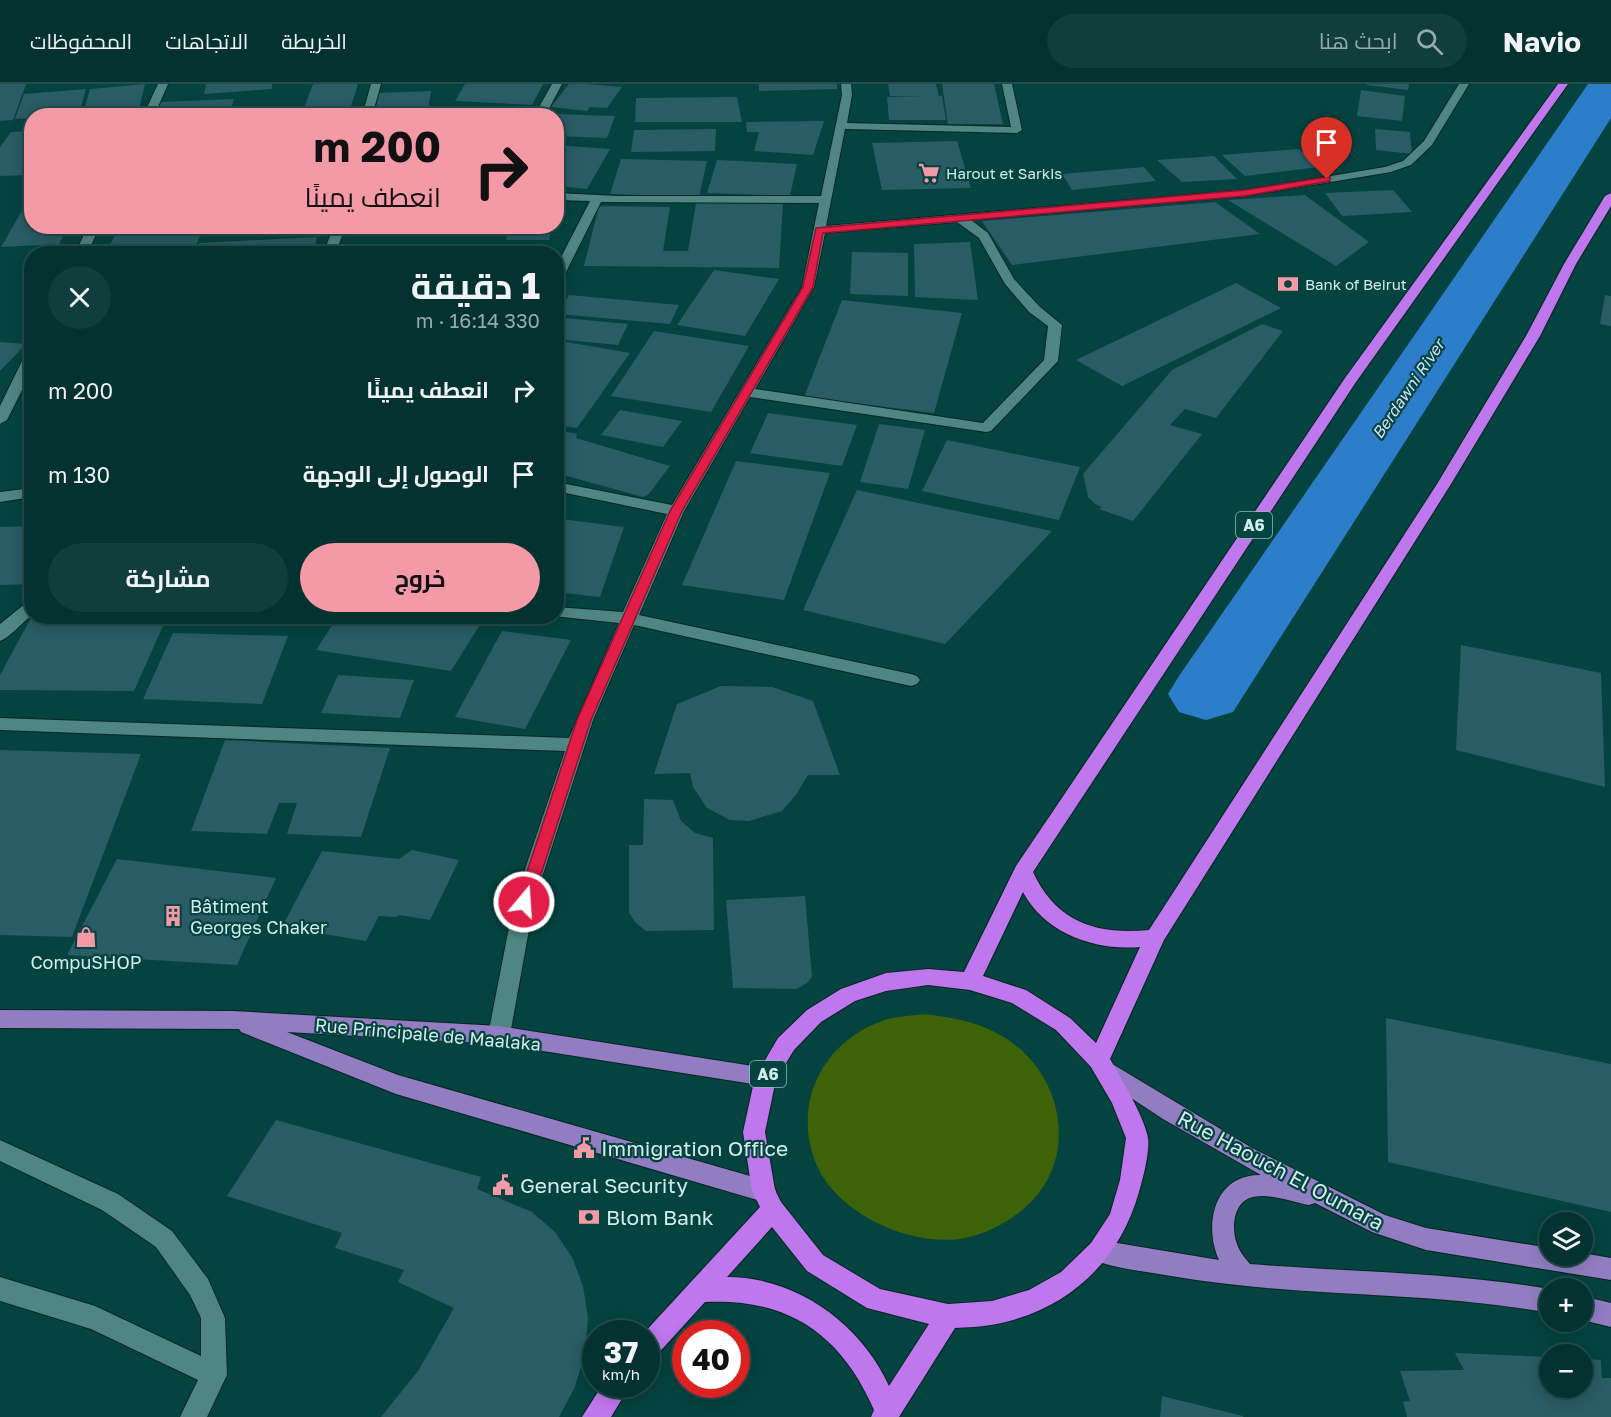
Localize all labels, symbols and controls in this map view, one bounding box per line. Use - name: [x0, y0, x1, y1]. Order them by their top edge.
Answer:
- search box: [1047, 14, 1467, 68]
- icon: search: [1413, 25, 1446, 58]
- text: Navio: [1503, 25, 1581, 58]
- text: ابحث هنا: [1319, 27, 1398, 54]
- text: المحفوظات: [30, 28, 132, 54]
- text: الاتجاهات: [165, 28, 248, 54]
- text: الخريطة: [281, 28, 347, 54]
- pin: [1301, 117, 1352, 179]
- text: 200 m: [313, 121, 441, 171]
- icon: arrive: [1310, 126, 1343, 159]
- icon: right: [462, 132, 540, 210]
- supermarket icon: Harout et Sarkis: [917, 161, 941, 185]
- place label: Harout et Sarkis: [946, 164, 1062, 182]
- text: انعطف يمينًا: [305, 181, 441, 213]
- text: 1 دقيقة: [411, 264, 540, 307]
- button: close: [48, 266, 111, 329]
- bank icon: Bank of Beirut: [1276, 272, 1300, 296]
- place label: Bank of Beirut: [1305, 275, 1407, 293]
- text: 330 m · 16:14: [416, 308, 540, 332]
- water label: Berdawni River: [1367, 333, 1450, 442]
- icon: right: [507, 374, 540, 407]
- text: انعطف يمينًا: [366, 376, 489, 403]
- text: 200 m: [48, 377, 113, 404]
- icon: arrive: [507, 458, 540, 491]
- text: الوصول إلى الوجهة: [303, 460, 489, 487]
- text: 130 m: [48, 461, 110, 488]
- road number: A6: [1236, 512, 1272, 538]
- button: مشاركة: [48, 543, 288, 612]
- button: خروج: [300, 543, 540, 612]
- position arrow: [492, 870, 556, 934]
- place label: Bâtiment Georges Chaker: [190, 895, 327, 938]
- building icon: Bâtiment Georges Chaker: [161, 904, 185, 928]
- shop icon: CompuSHOP: [74, 925, 98, 949]
- place label: CompuSHOP: [30, 951, 142, 973]
- street label: Rue Principale de Maalaka: [314, 1013, 542, 1055]
- road number: A6: [750, 1061, 786, 1087]
- street label: Rue Haouch El Oumara: [1173, 1105, 1389, 1235]
- place label: Immigration Office: [601, 1135, 788, 1161]
- public building icon: Immigration Office: [572, 1136, 596, 1160]
- place label: General Security: [520, 1172, 688, 1198]
- public building icon: General Security: [491, 1173, 515, 1197]
- place label: Blom Bank: [606, 1204, 714, 1230]
- bank icon: Blom Bank: [577, 1205, 601, 1229]
- map controls: [1539, 1212, 1593, 1398]
- button: layers: [1539, 1212, 1593, 1266]
- button: +: [1539, 1278, 1593, 1332]
- speed limit sign: 40: [672, 1320, 750, 1398]
- text: 37: [604, 1334, 638, 1370]
- button: −: [1539, 1344, 1593, 1398]
- text: km/h: [602, 1365, 640, 1383]

